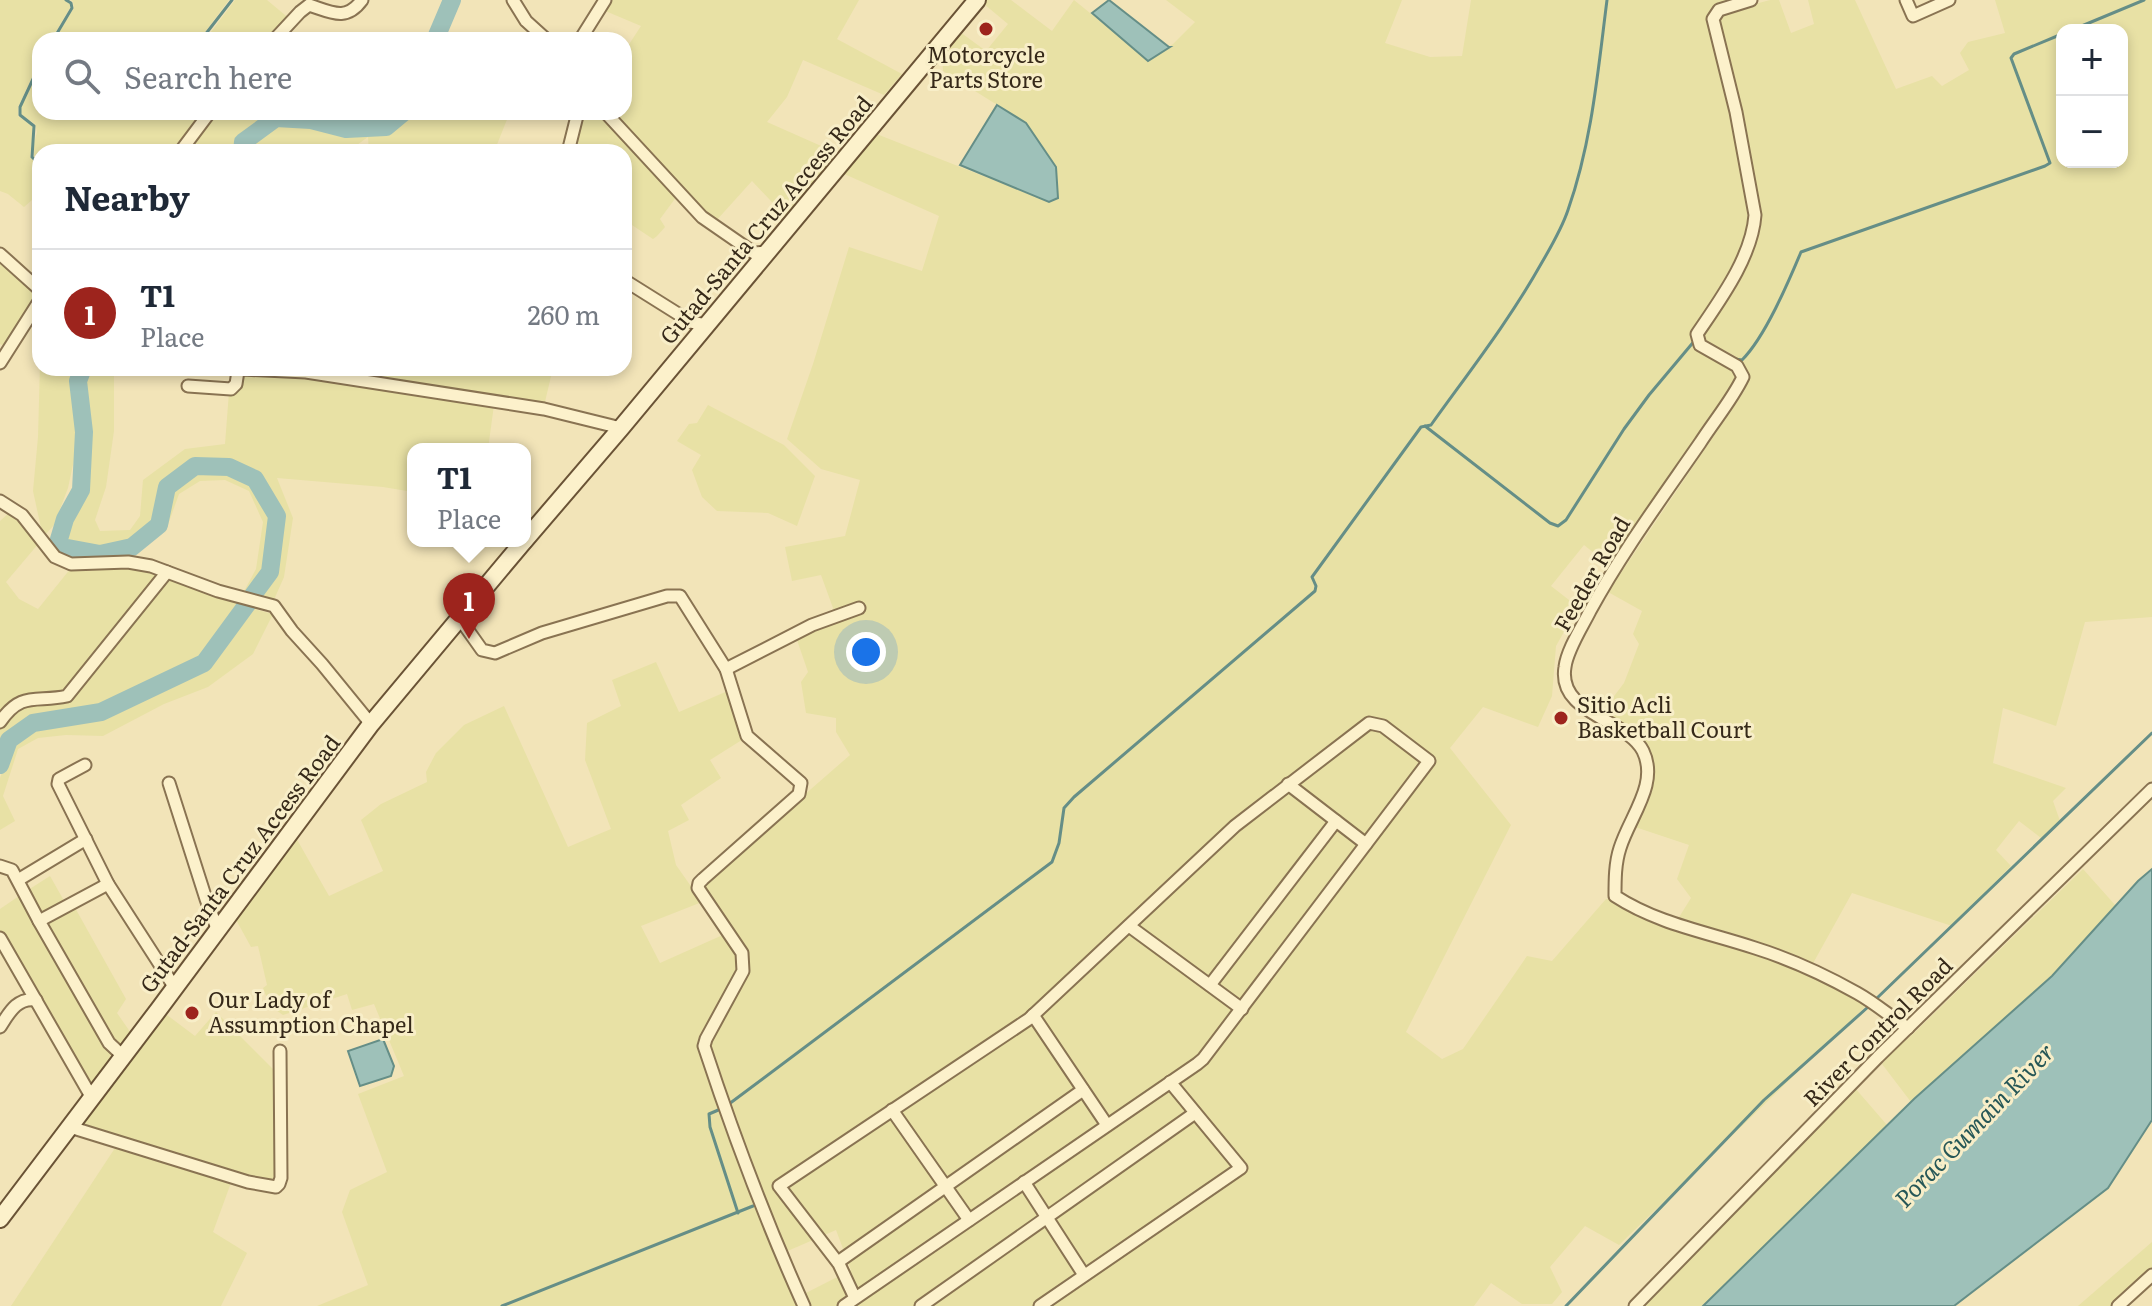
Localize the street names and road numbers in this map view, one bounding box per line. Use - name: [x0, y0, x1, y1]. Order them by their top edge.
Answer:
- street label: Gutad-Santa Cruz Access Road: [651, 88, 879, 351]
- street label: Feeder Road: [1544, 510, 1637, 637]
- street label: Gutad-Santa Cruz Access Road: [131, 727, 347, 999]
- street label: River Control Road: [1795, 949, 1959, 1113]

